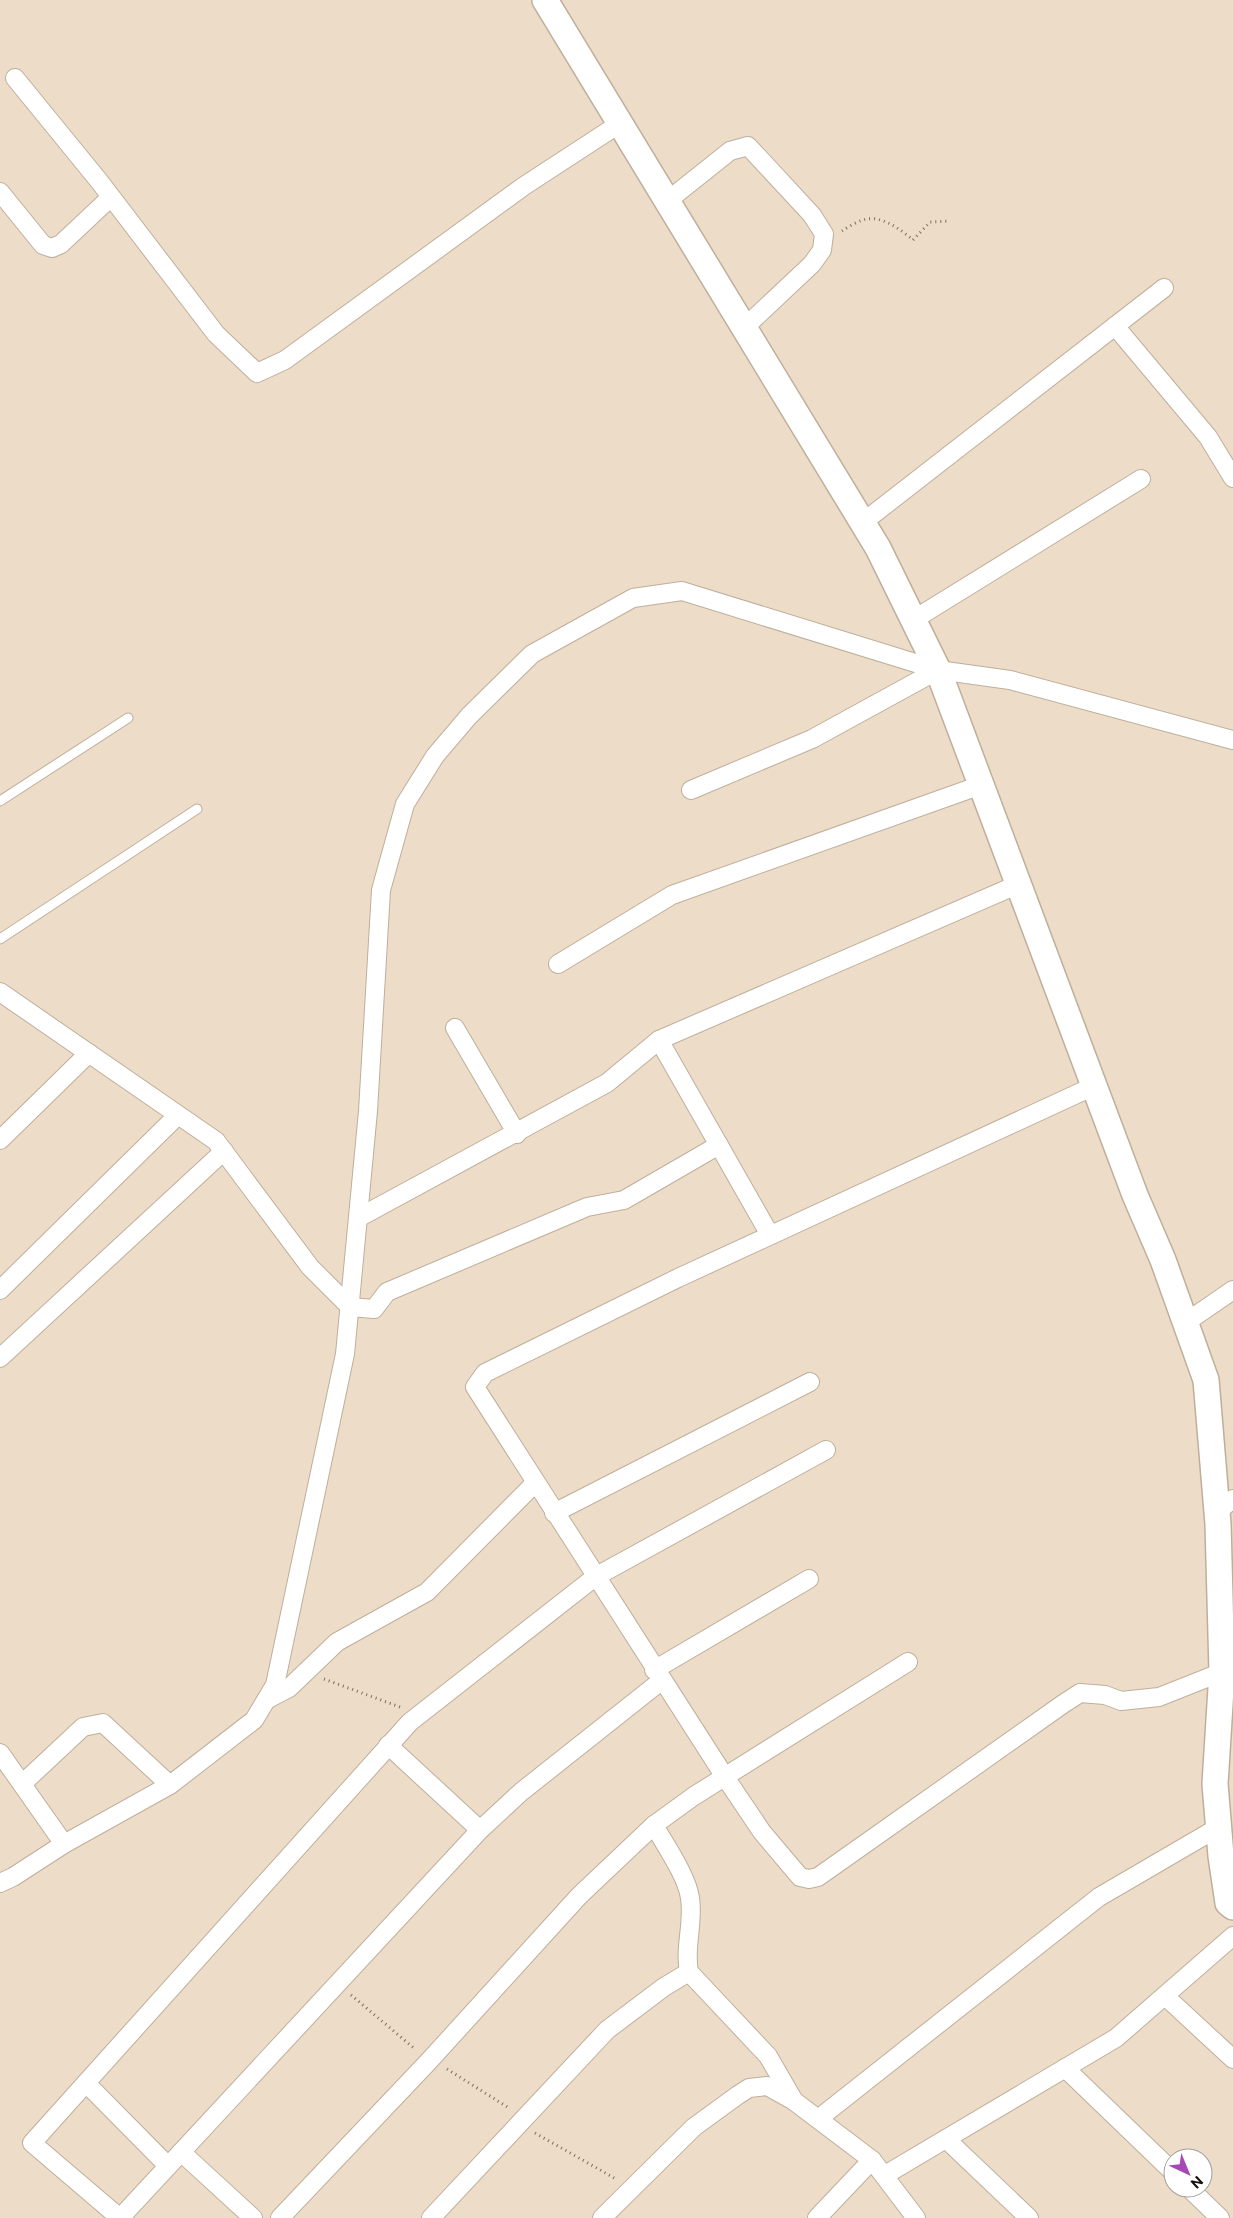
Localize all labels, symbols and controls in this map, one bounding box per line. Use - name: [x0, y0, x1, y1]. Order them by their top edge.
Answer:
- north arrow: [1163, 2148, 1213, 2198]
- text: N: [1188, 2173, 1207, 2192]

